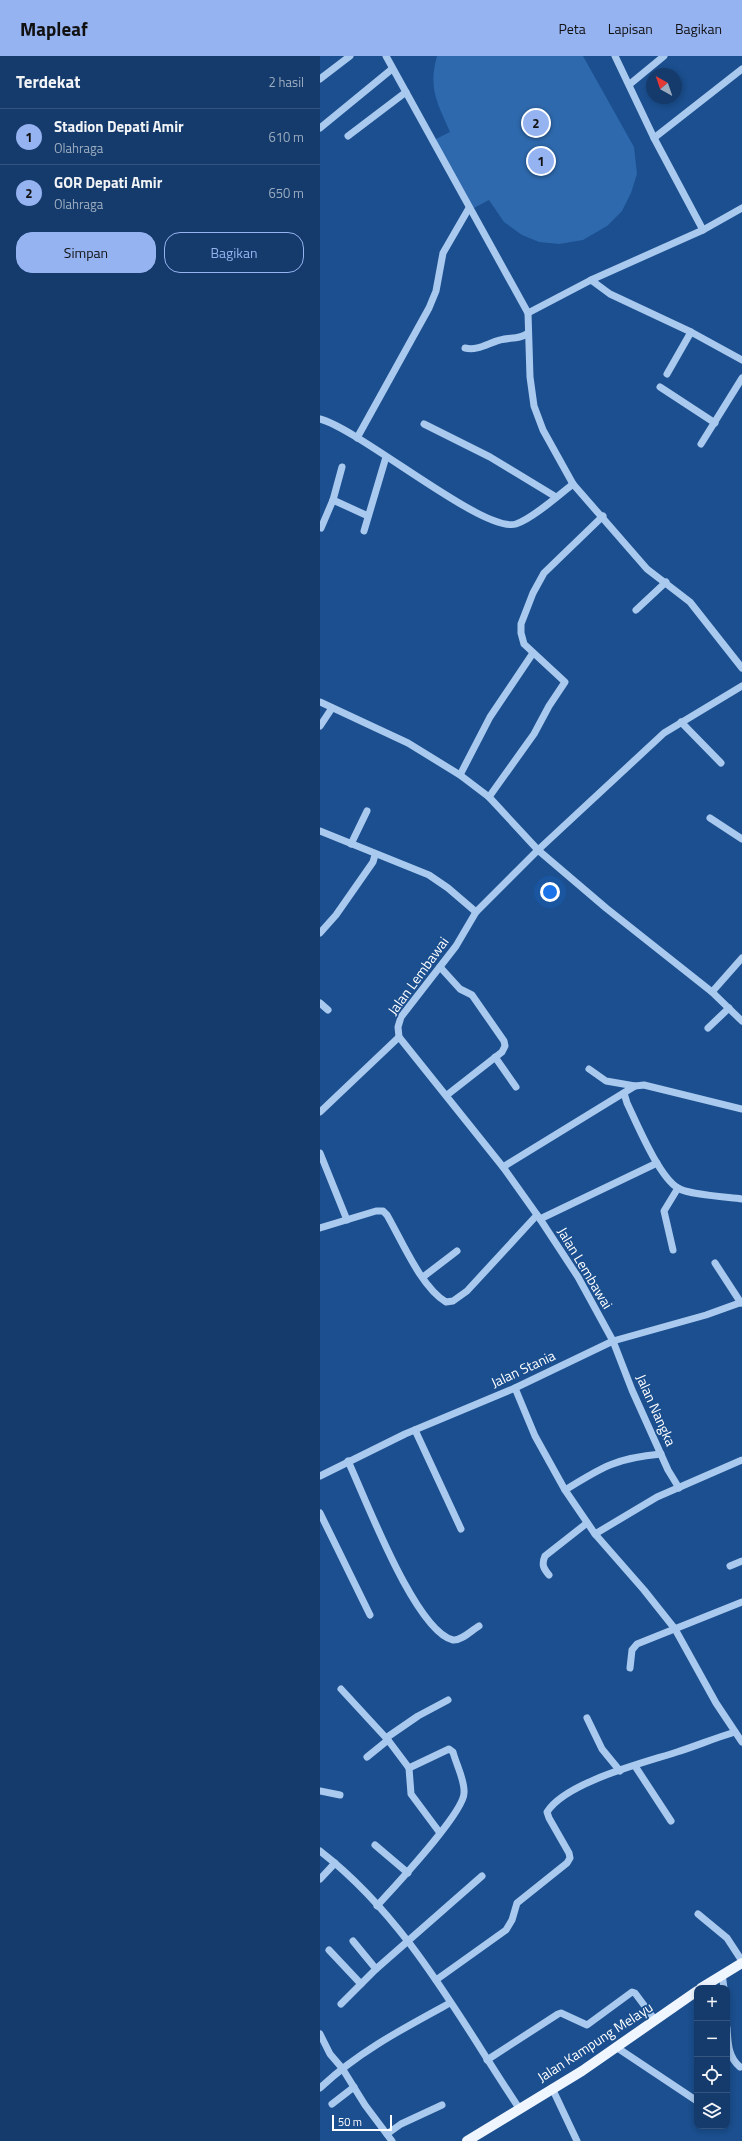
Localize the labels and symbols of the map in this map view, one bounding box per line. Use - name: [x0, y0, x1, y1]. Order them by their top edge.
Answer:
- north arrow: [646, 68, 682, 104]
- pin: 2: [523, 108, 549, 138]
- pin: 1: [528, 146, 554, 176]
- your location: [540, 882, 560, 902]
- street label: Jalan Lembawai: [382, 932, 453, 1019]
- street label: Jalan Lembawai: [553, 1223, 618, 1313]
- street label: Jalan Stania: [487, 1344, 558, 1393]
- street label: Jalan Nangka: [631, 1370, 682, 1449]
- street label: Jalan Kampung Melayu: [533, 1996, 657, 2087]
- scale bar: [332, 2113, 392, 2132]

